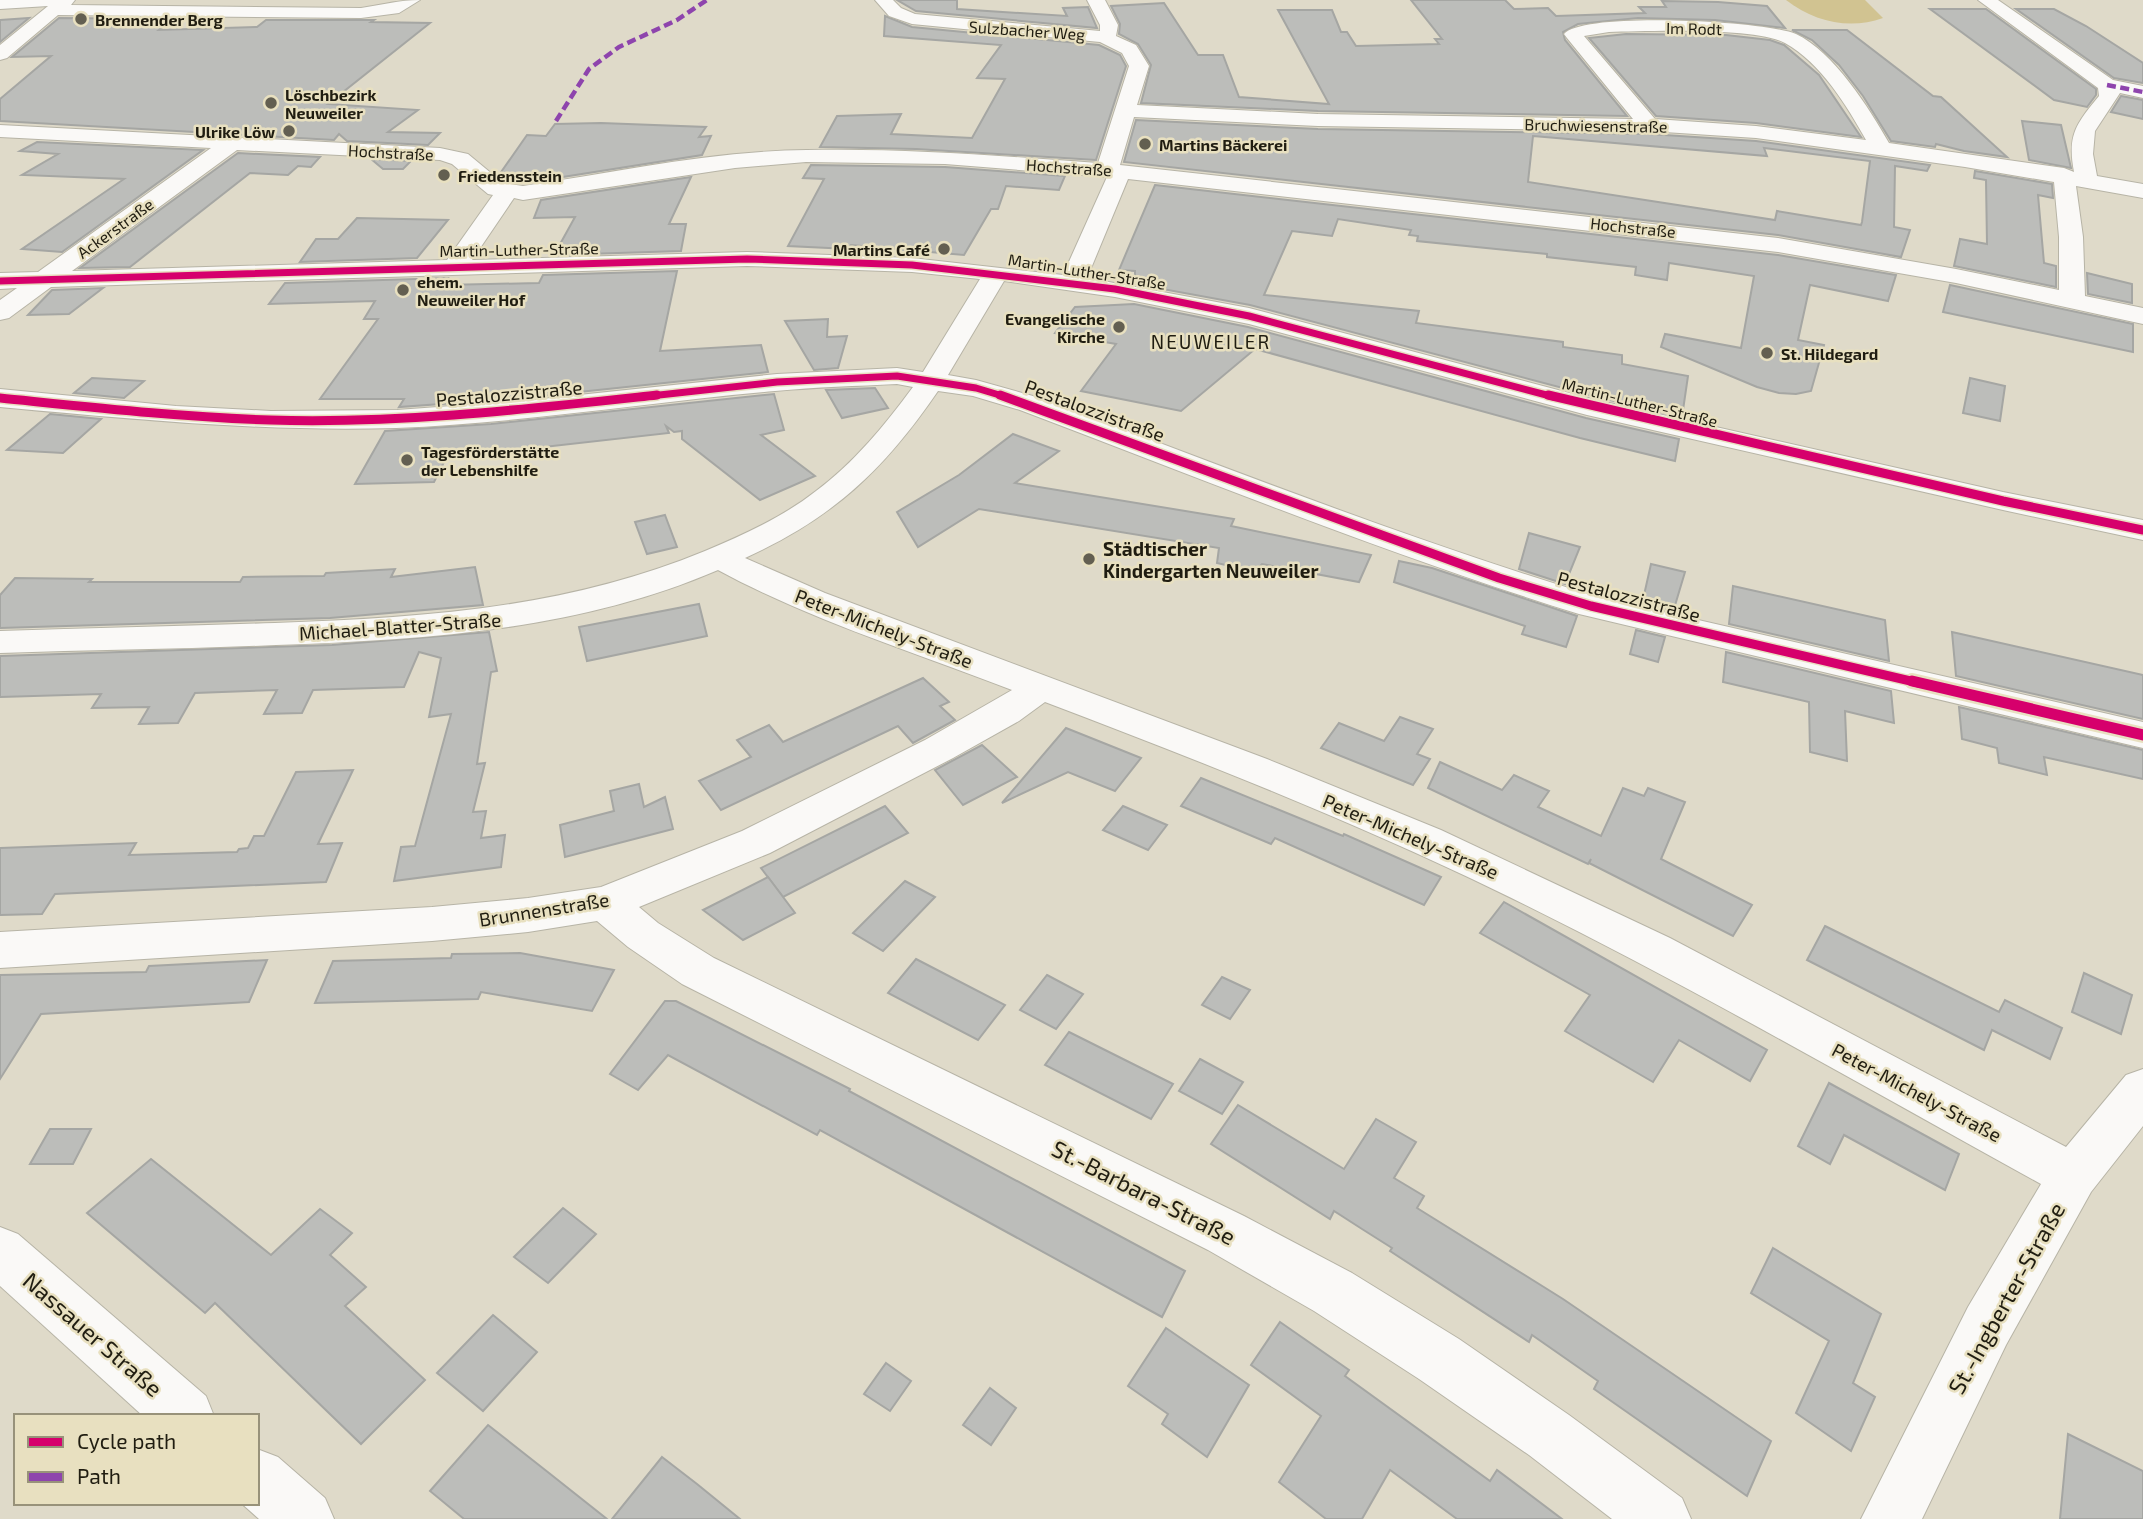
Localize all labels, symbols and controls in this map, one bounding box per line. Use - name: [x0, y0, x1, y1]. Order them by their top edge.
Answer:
- place label: Brennender Berg: [95, 10, 223, 29]
- marker: Brennender Berg: [73, 11, 89, 27]
- street label: Sulzbacher Weg: [968, 16, 1086, 44]
- street label: Im Rodt: [1666, 18, 1722, 38]
- place label: Löschbezirk Neuweiler: [285, 85, 376, 122]
- marker: Löschbezirk Neuweiler: [263, 95, 279, 111]
- street label: Bruchwiesenstraße: [1524, 114, 1668, 136]
- place label: Ulrike Löw: [195, 122, 275, 141]
- marker: Ulrike Löw: [281, 123, 297, 139]
- place label: Martins Bäckerei: [1159, 135, 1287, 154]
- marker: Martins Bäckerei: [1137, 136, 1153, 152]
- street label: Hochstraße: [348, 140, 434, 164]
- street label: Hochstraße: [1026, 155, 1112, 179]
- place label: Friedensstein: [458, 166, 562, 185]
- marker: Friedensstein: [436, 167, 452, 183]
- street label: Ackerstraße: [73, 194, 157, 262]
- street label: Hochstraße: [1589, 213, 1677, 241]
- street label: Martin-Luther-Straße: [439, 238, 599, 260]
- place label: Martins Café: [833, 240, 930, 259]
- marker: Martins Café: [936, 241, 952, 257]
- street label: Martin-Luther-Straße: [1007, 249, 1167, 293]
- place label: ehem. Neuweiler Hof: [417, 272, 526, 309]
- marker: ehem. Neuweiler Hof: [395, 282, 411, 298]
- place label: Evangelische Kirche: [1005, 309, 1105, 346]
- marker: Evangelische Kirche: [1111, 319, 1127, 335]
- district label: NEUWEILER: [1151, 330, 1271, 353]
- place label: St. Hildegard: [1781, 344, 1878, 363]
- marker: St. Hildegard: [1759, 345, 1775, 361]
- street label: Pestalozzistraße: [1022, 374, 1168, 446]
- street label: Martin-Luther-Straße: [1560, 374, 1720, 430]
- street label: Pestalozzistraße: [435, 375, 583, 411]
- place label: Tagesförderstätte der Lebenshilfe: [421, 442, 559, 479]
- marker: Tagesförderstätte der Lebenshilfe: [399, 452, 415, 468]
- place label: Städtischer Kindergarten Neuweiler: [1103, 537, 1319, 582]
- marker: Städtischer Kindergarten Neuweiler: [1081, 551, 1097, 567]
- street label: Pestalozzistraße: [1555, 566, 1703, 626]
- street label: Peter-Michely-Straße: [792, 584, 976, 672]
- street label: Michael-Blatter-Straße: [298, 607, 502, 645]
- street label: Peter-Michely-Straße: [1320, 789, 1502, 883]
- street label: Brunnenstraße: [477, 887, 611, 931]
- street label: Peter-Michely-Straße: [1828, 1038, 2006, 1146]
- street label: St.-Barbara-Straße: [1048, 1134, 1240, 1250]
- street label: St.-Ingberter-Straße: [1942, 1197, 2070, 1399]
- street label: Nassauer Straße: [18, 1266, 168, 1402]
- legend: [14, 1414, 259, 1505]
- text: Cycle path: [77, 1428, 176, 1453]
- text: Path: [77, 1463, 121, 1488]

